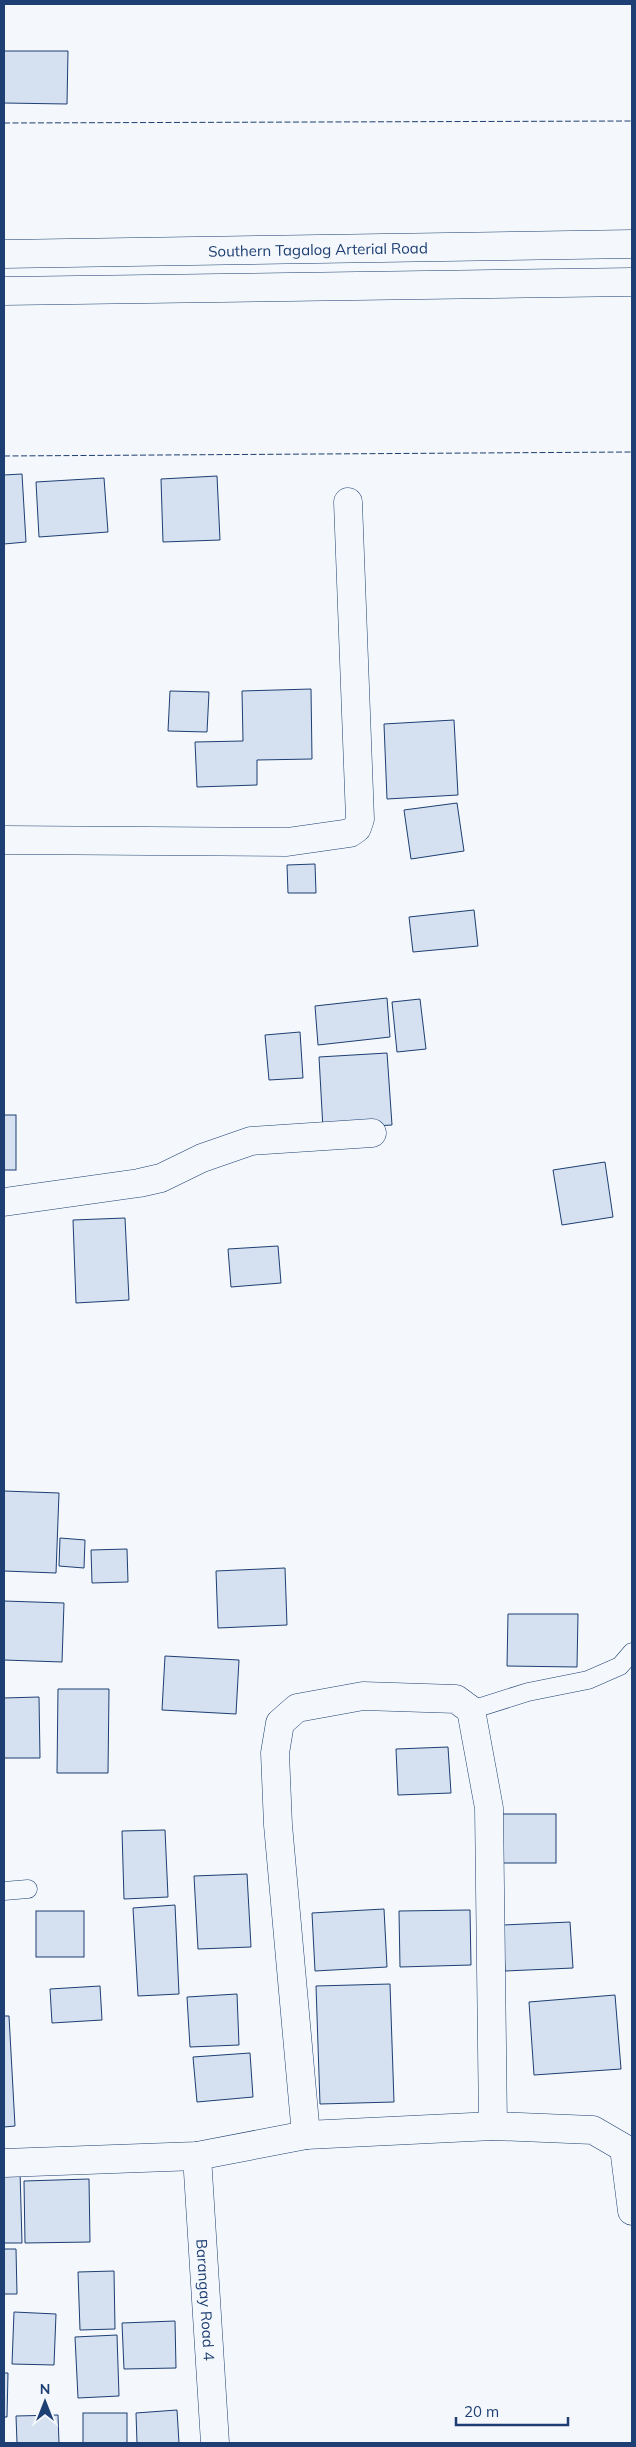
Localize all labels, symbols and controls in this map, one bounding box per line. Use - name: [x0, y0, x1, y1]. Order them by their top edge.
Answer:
- street label: Southern Tagalog Arterial Road: [208, 238, 428, 260]
- street label: Barangay Road 4: [193, 2238, 219, 2361]
- north arrow: [20, 2377, 70, 2427]
- text: N: [40, 2380, 50, 2398]
- scale bar: [456, 2394, 568, 2426]
- text: 20 m: [464, 2402, 499, 2421]

